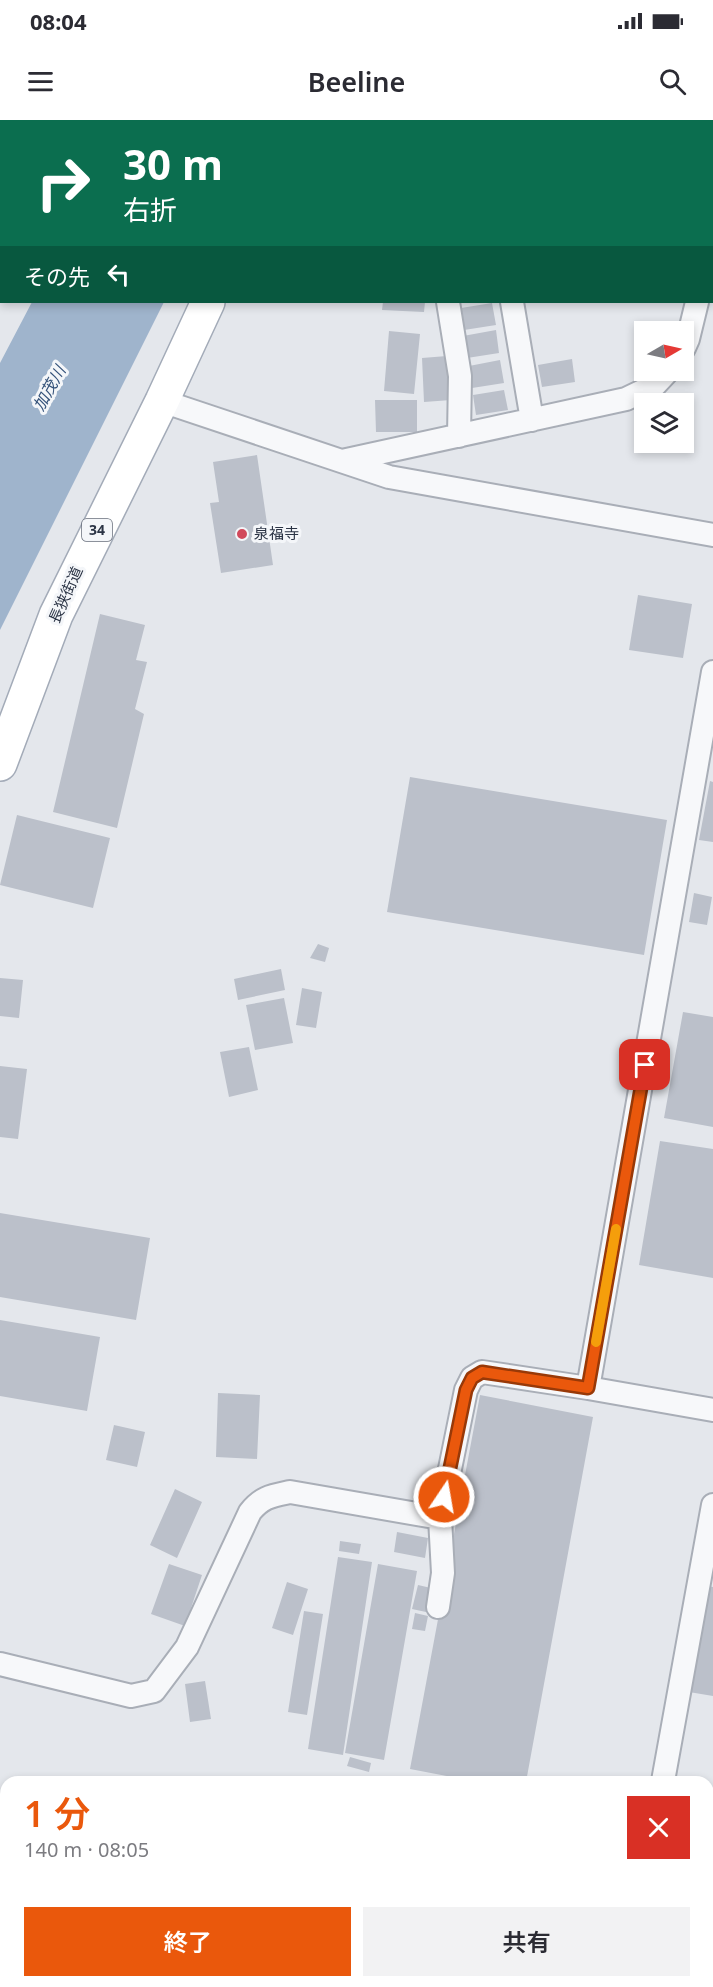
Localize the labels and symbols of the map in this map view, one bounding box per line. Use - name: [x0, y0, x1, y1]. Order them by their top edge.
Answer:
- north arrow: [634, 321, 694, 381]
- water label: 加茂川: [28, 360, 71, 414]
- road number: 34: [82, 519, 112, 541]
- place label: 泉福寺: [254, 523, 299, 543]
- marker: 泉福寺: [235, 527, 249, 541]
- street label: 長狭街道: [44, 563, 86, 626]
- pin: [619, 1039, 670, 1090]
- position arrow: [412, 1465, 476, 1529]

